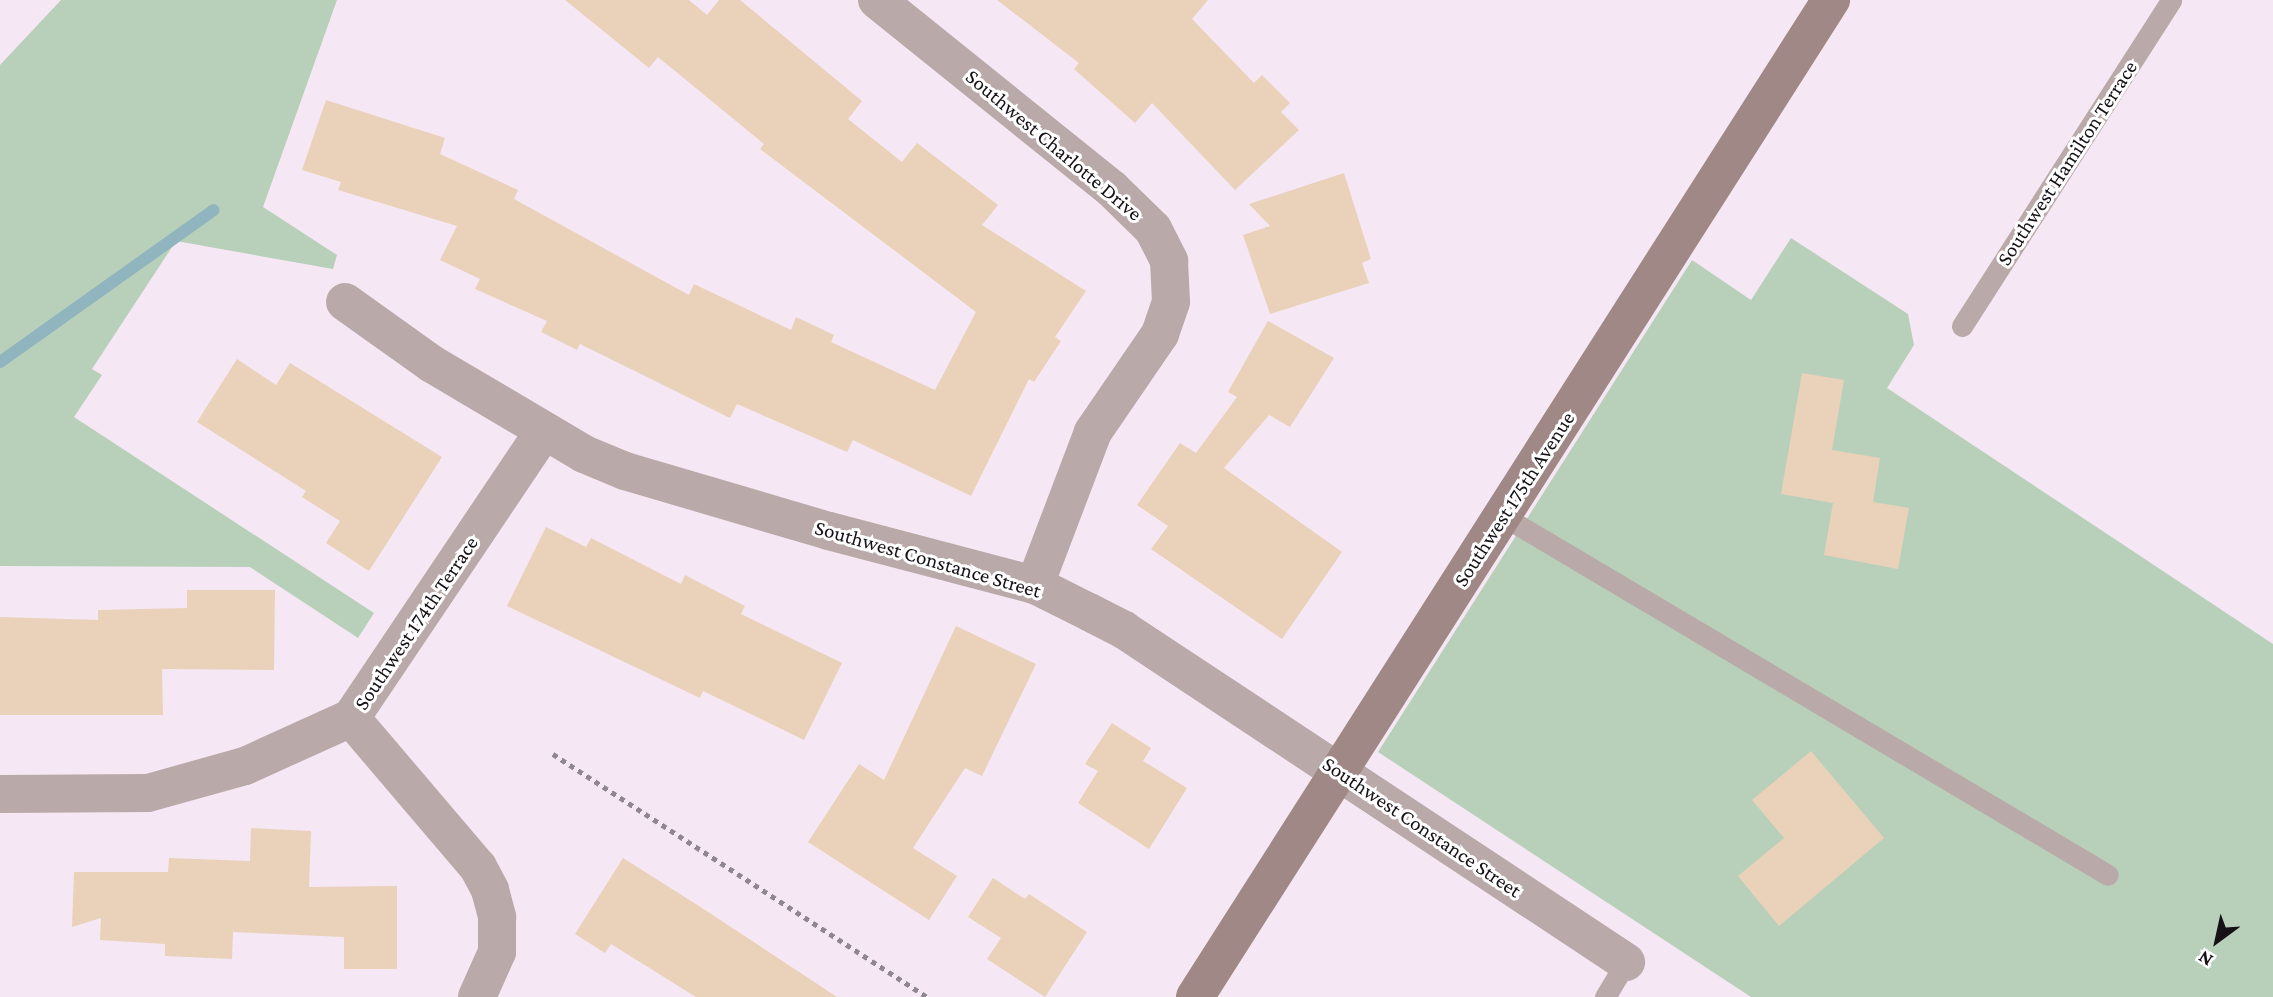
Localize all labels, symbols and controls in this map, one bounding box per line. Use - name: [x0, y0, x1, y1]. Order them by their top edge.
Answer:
- street label: Southwest Hamilton Terrace: [1991, 56, 2143, 270]
- street label: Southwest Charlotte Drive: [961, 64, 1147, 226]
- street label: Southwest 175th Avenue: [1448, 407, 1580, 591]
- street label: Southwest Constance Street: [812, 515, 1044, 603]
- street label: Southwest 174th Terrace: [349, 531, 483, 715]
- street label: Southwest Constance Street: [1318, 751, 1526, 903]
- north arrow: [2182, 906, 2252, 976]
- text: N: [2194, 947, 2216, 971]

